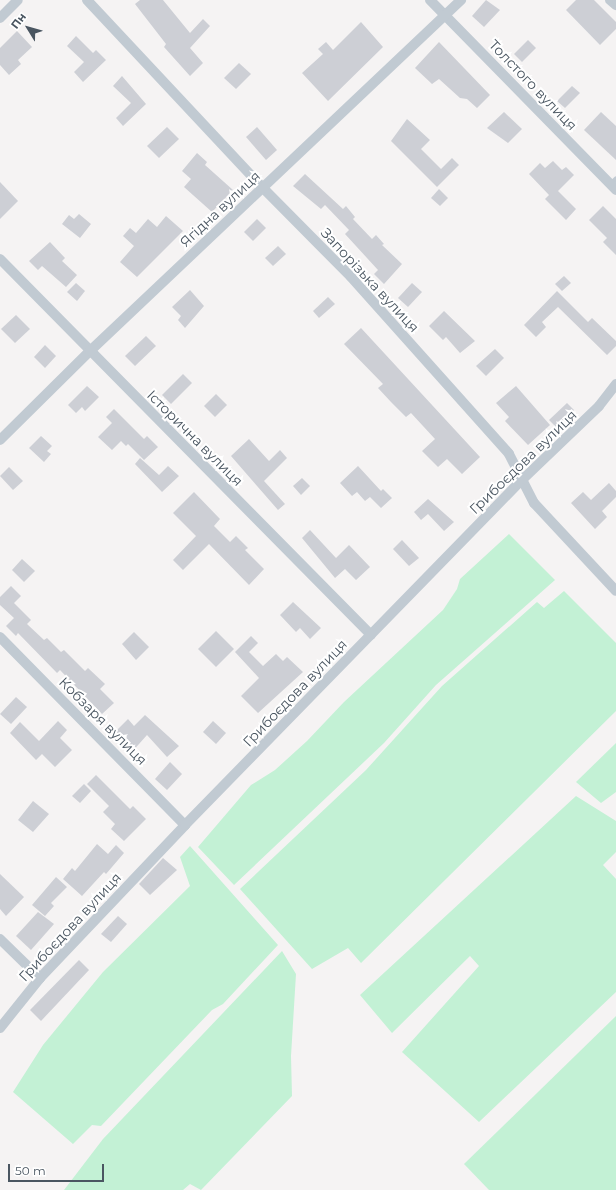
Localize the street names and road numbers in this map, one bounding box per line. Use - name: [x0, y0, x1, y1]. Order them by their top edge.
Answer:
- street label: Толстого вулиця: [485, 36, 581, 134]
- street label: Ягідна вулиця: [176, 168, 264, 250]
- street label: Запорізька вулиця: [317, 224, 423, 336]
- street label: Історична вулиця: [144, 387, 246, 489]
- street label: Грибоєдова вулиця: [466, 407, 580, 517]
- street label: Грибоєдова вулиця: [240, 636, 350, 750]
- street label: Кобзаря вулиця: [56, 674, 150, 768]
- street label: Грибоєдова вулиця: [15, 869, 125, 985]

